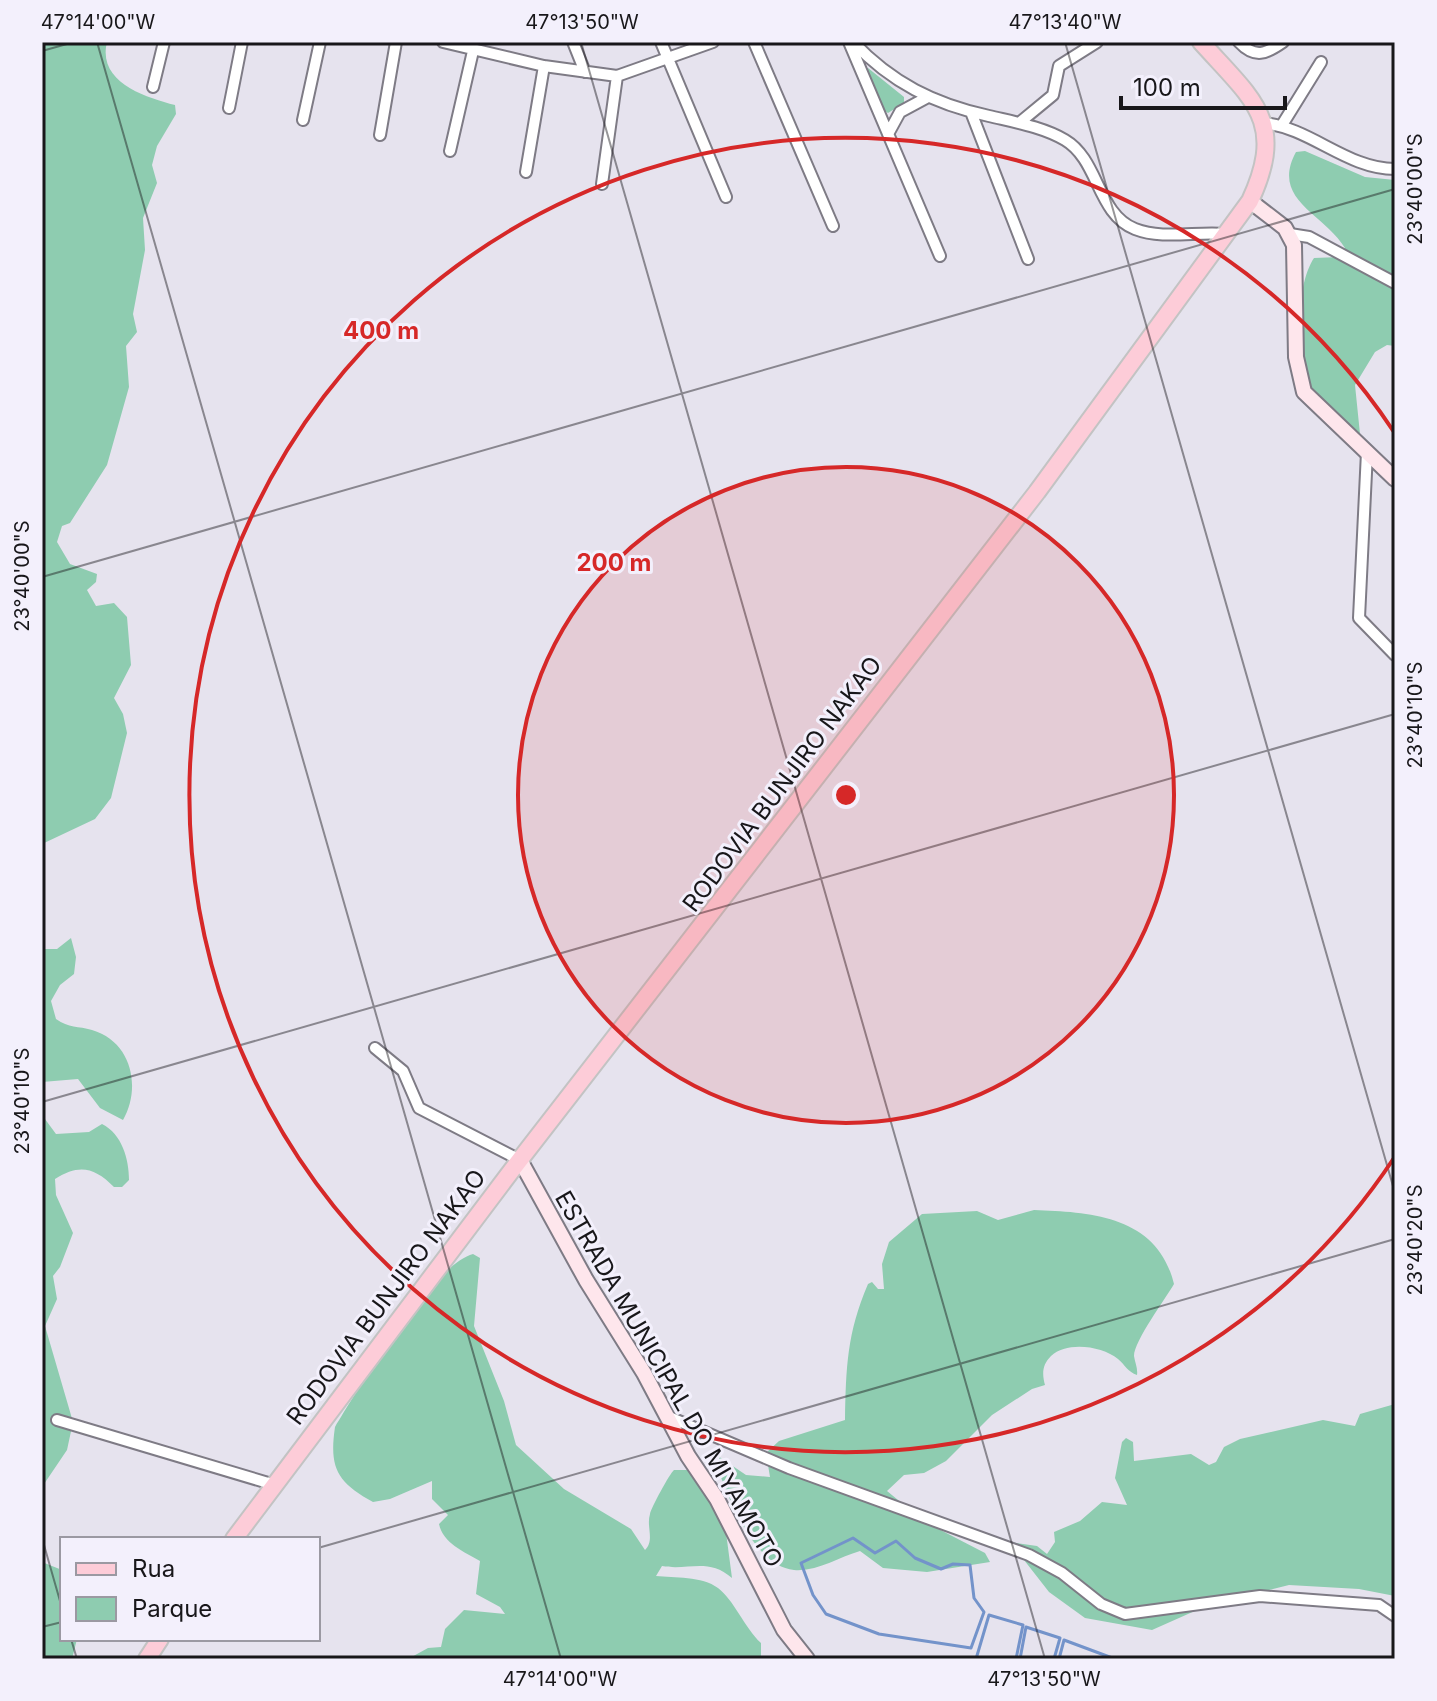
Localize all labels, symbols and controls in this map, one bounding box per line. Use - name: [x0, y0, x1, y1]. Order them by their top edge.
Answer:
- text: 47°14'00"W: [41, 10, 156, 34]
- text: 47°13'50"W: [525, 10, 639, 34]
- text: 47°13'40"W: [1008, 10, 1122, 34]
- scale bar: [1121, 60, 1285, 110]
- text: 100 m: [1133, 73, 1201, 102]
- text: 23°40'00"S: [1403, 133, 1427, 245]
- text: 400 m: [343, 316, 419, 345]
- text: 23°40'00"S: [10, 520, 34, 632]
- text: 200 m: [576, 548, 652, 577]
- street label: RODOVIA BUNJIRO NAKAO: [676, 651, 888, 917]
- text: 23°40'10"S: [1403, 662, 1427, 768]
- centre of rings: [832, 781, 860, 809]
- text: 23°40'10"S: [10, 1048, 34, 1154]
- street label: RODOVIA BUNJIRO NAKAO: [280, 1164, 492, 1430]
- text: 23°40'20"S: [1403, 1185, 1427, 1295]
- street label: ESTRADA MUNICIPAL DO MIYAMOTO: [549, 1186, 789, 1572]
- legend: [60, 1537, 320, 1641]
- text: Rua: [132, 1554, 175, 1583]
- text: Parque: [132, 1594, 212, 1623]
- text: 47°14'00"W: [503, 1667, 618, 1691]
- text: 47°13'50"W: [987, 1667, 1101, 1691]

